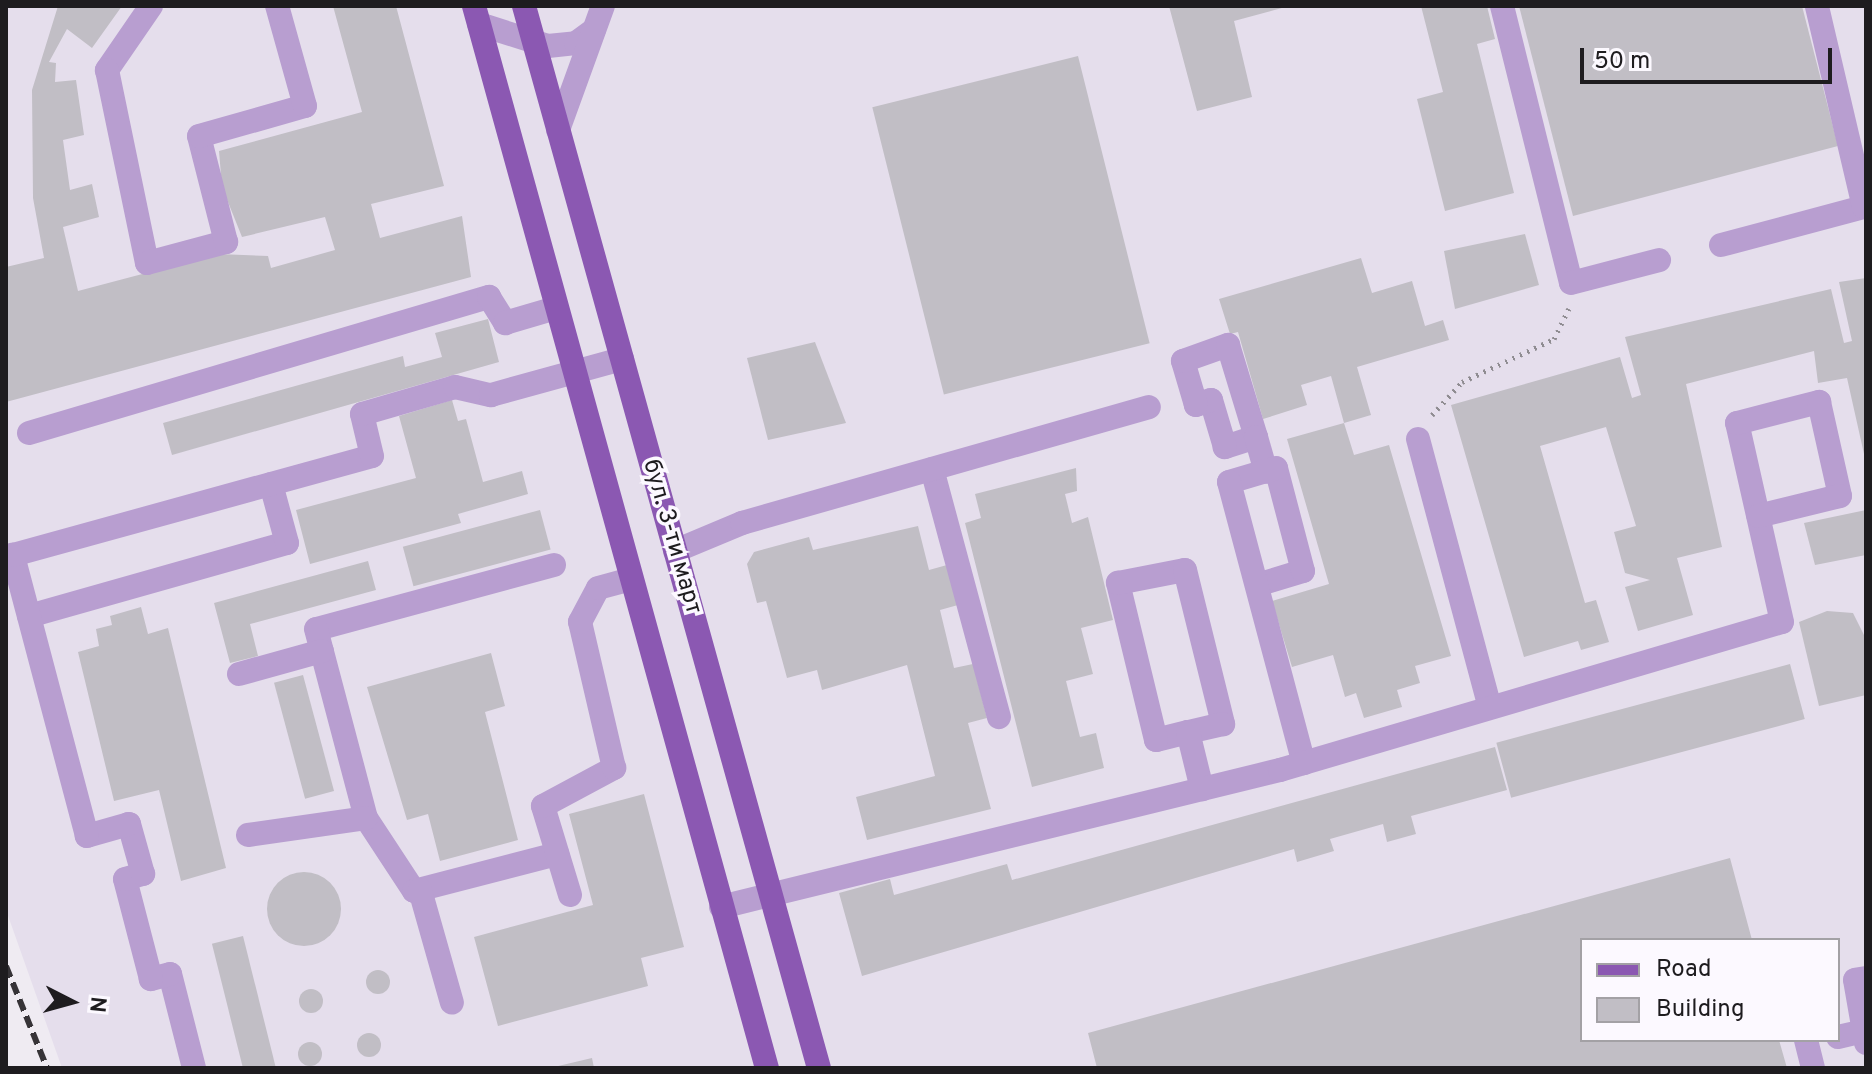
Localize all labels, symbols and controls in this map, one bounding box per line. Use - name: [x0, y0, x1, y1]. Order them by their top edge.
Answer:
- scale bar: [1584, 32, 1836, 82]
- text: 50 m: [1594, 47, 1650, 77]
- street label: бул. 3-ти март: [635, 456, 707, 618]
- legend: [1580, 938, 1840, 1042]
- text: Road: [1656, 955, 1712, 985]
- north arrow: [32, 962, 112, 1042]
- text: N: [82, 995, 111, 1014]
- text: Building: [1656, 995, 1745, 1025]

